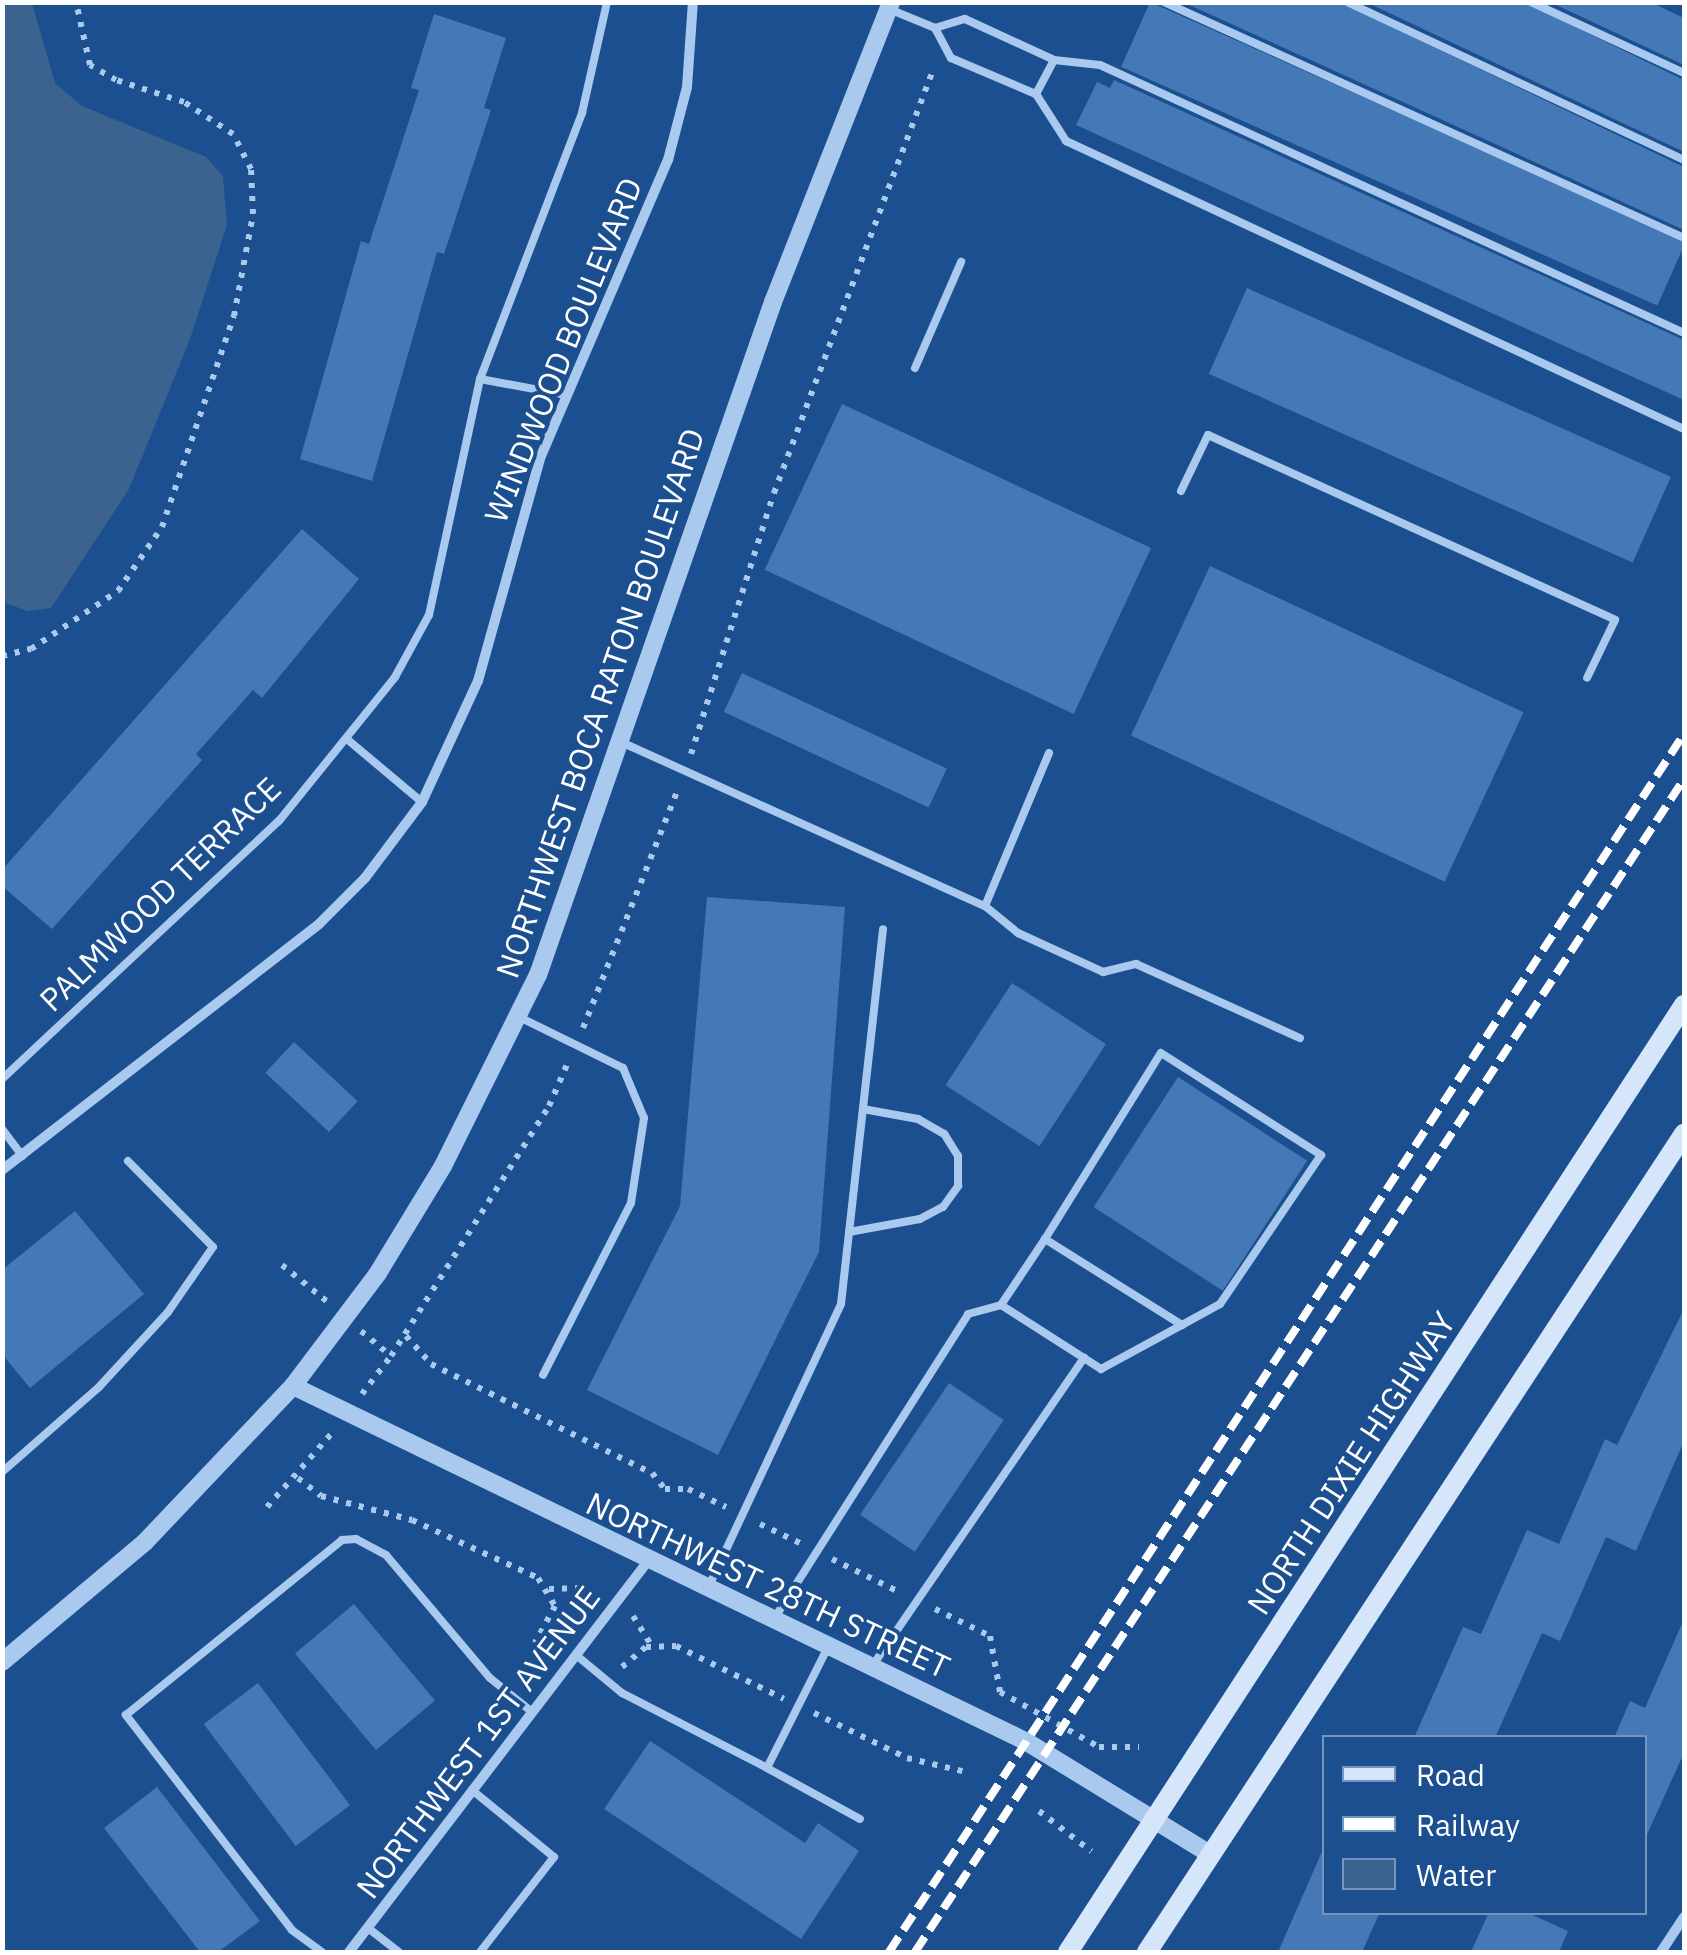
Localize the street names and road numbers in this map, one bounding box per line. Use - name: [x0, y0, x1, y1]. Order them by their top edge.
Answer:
- street label: WINDWOOD BOULEVARD: [476, 172, 650, 528]
- street label: NORTHWEST BOCA RATON BOULEVARD: [488, 423, 712, 983]
- street label: PALMWOOD TERRACE: [32, 769, 288, 1019]
- street label: NORTH DIXIE HIGHWAY: [1239, 1305, 1463, 1621]
- street label: NORTHWEST 28TH STREET: [580, 1484, 956, 1686]
- street label: NORTHWEST 1ST AVENUE: [348, 1578, 608, 1906]

